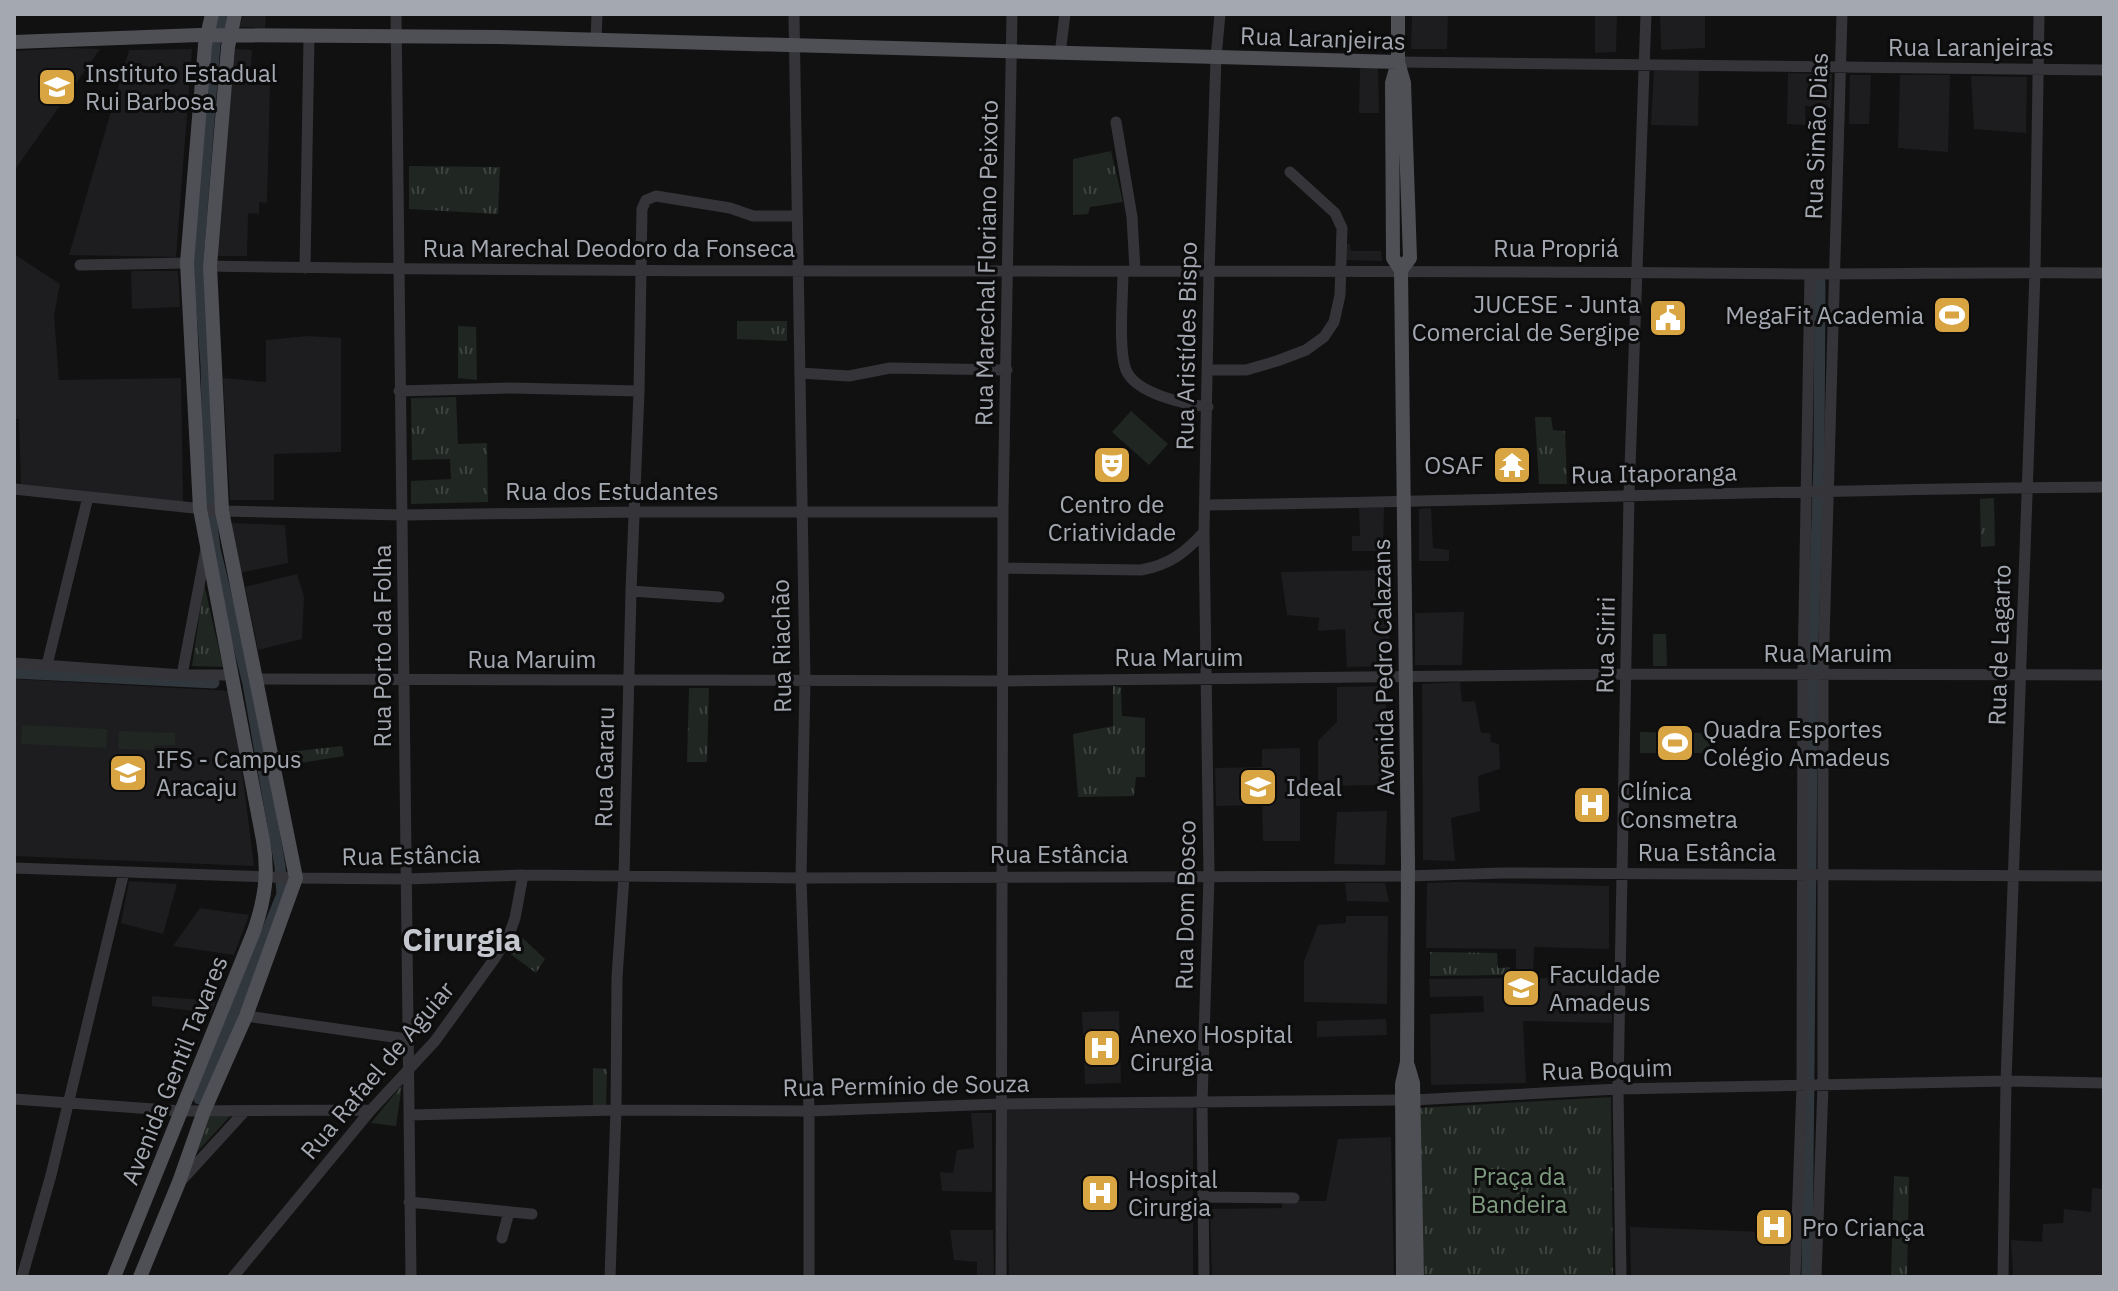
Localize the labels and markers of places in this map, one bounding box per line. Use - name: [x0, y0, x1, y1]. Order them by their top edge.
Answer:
- place label: Instituto Estadual Rui Barbosa: [85, 57, 277, 117]
- school or university icon: Instituto Estadual Rui Barbosa: [36, 66, 78, 108]
- place label: JUCESE - Junta Comercial de Sergipe: [1412, 288, 1640, 348]
- sports icon: MegaFit Academia: [1931, 294, 1973, 336]
- public building icon: JUCESE - Junta Comercial de Sergipe: [1647, 297, 1689, 339]
- place label: MegaFit Academia: [1725, 299, 1924, 331]
- theatre icon: Centro de Criatividade: [1091, 444, 1133, 486]
- temple icon: OSAF: [1491, 444, 1533, 486]
- place label: OSAF: [1424, 449, 1484, 481]
- place label: Centro de Criatividade: [1048, 488, 1176, 548]
- place label: Quadra Esportes Colégio Amadeus: [1703, 713, 1890, 773]
- sports icon: Quadra Esportes Colégio Amadeus: [1654, 722, 1696, 764]
- place label: IFS - Campus Aracaju: [156, 743, 302, 803]
- school or university icon: IFS - Campus Aracaju: [107, 752, 149, 794]
- school or university icon: Ideal: [1237, 766, 1279, 808]
- place label: Ideal: [1286, 771, 1342, 803]
- place label: Clínica Consmetra: [1620, 775, 1738, 835]
- hospital icon: Clínica Consmetra: [1571, 784, 1613, 826]
- place label: Faculdade Amadeus: [1549, 958, 1660, 1018]
- school or university icon: Faculdade Amadeus: [1500, 967, 1542, 1009]
- place label: Anexo Hospital Cirurgia: [1130, 1018, 1293, 1078]
- hospital icon: Anexo Hospital Cirurgia: [1081, 1027, 1123, 1069]
- place label: Hospital Cirurgia: [1128, 1163, 1218, 1223]
- hospital icon: Hospital Cirurgia: [1079, 1172, 1121, 1214]
- hospital icon: Pro Criança: [1753, 1206, 1795, 1248]
- place label: Pro Criança: [1802, 1211, 1925, 1243]

